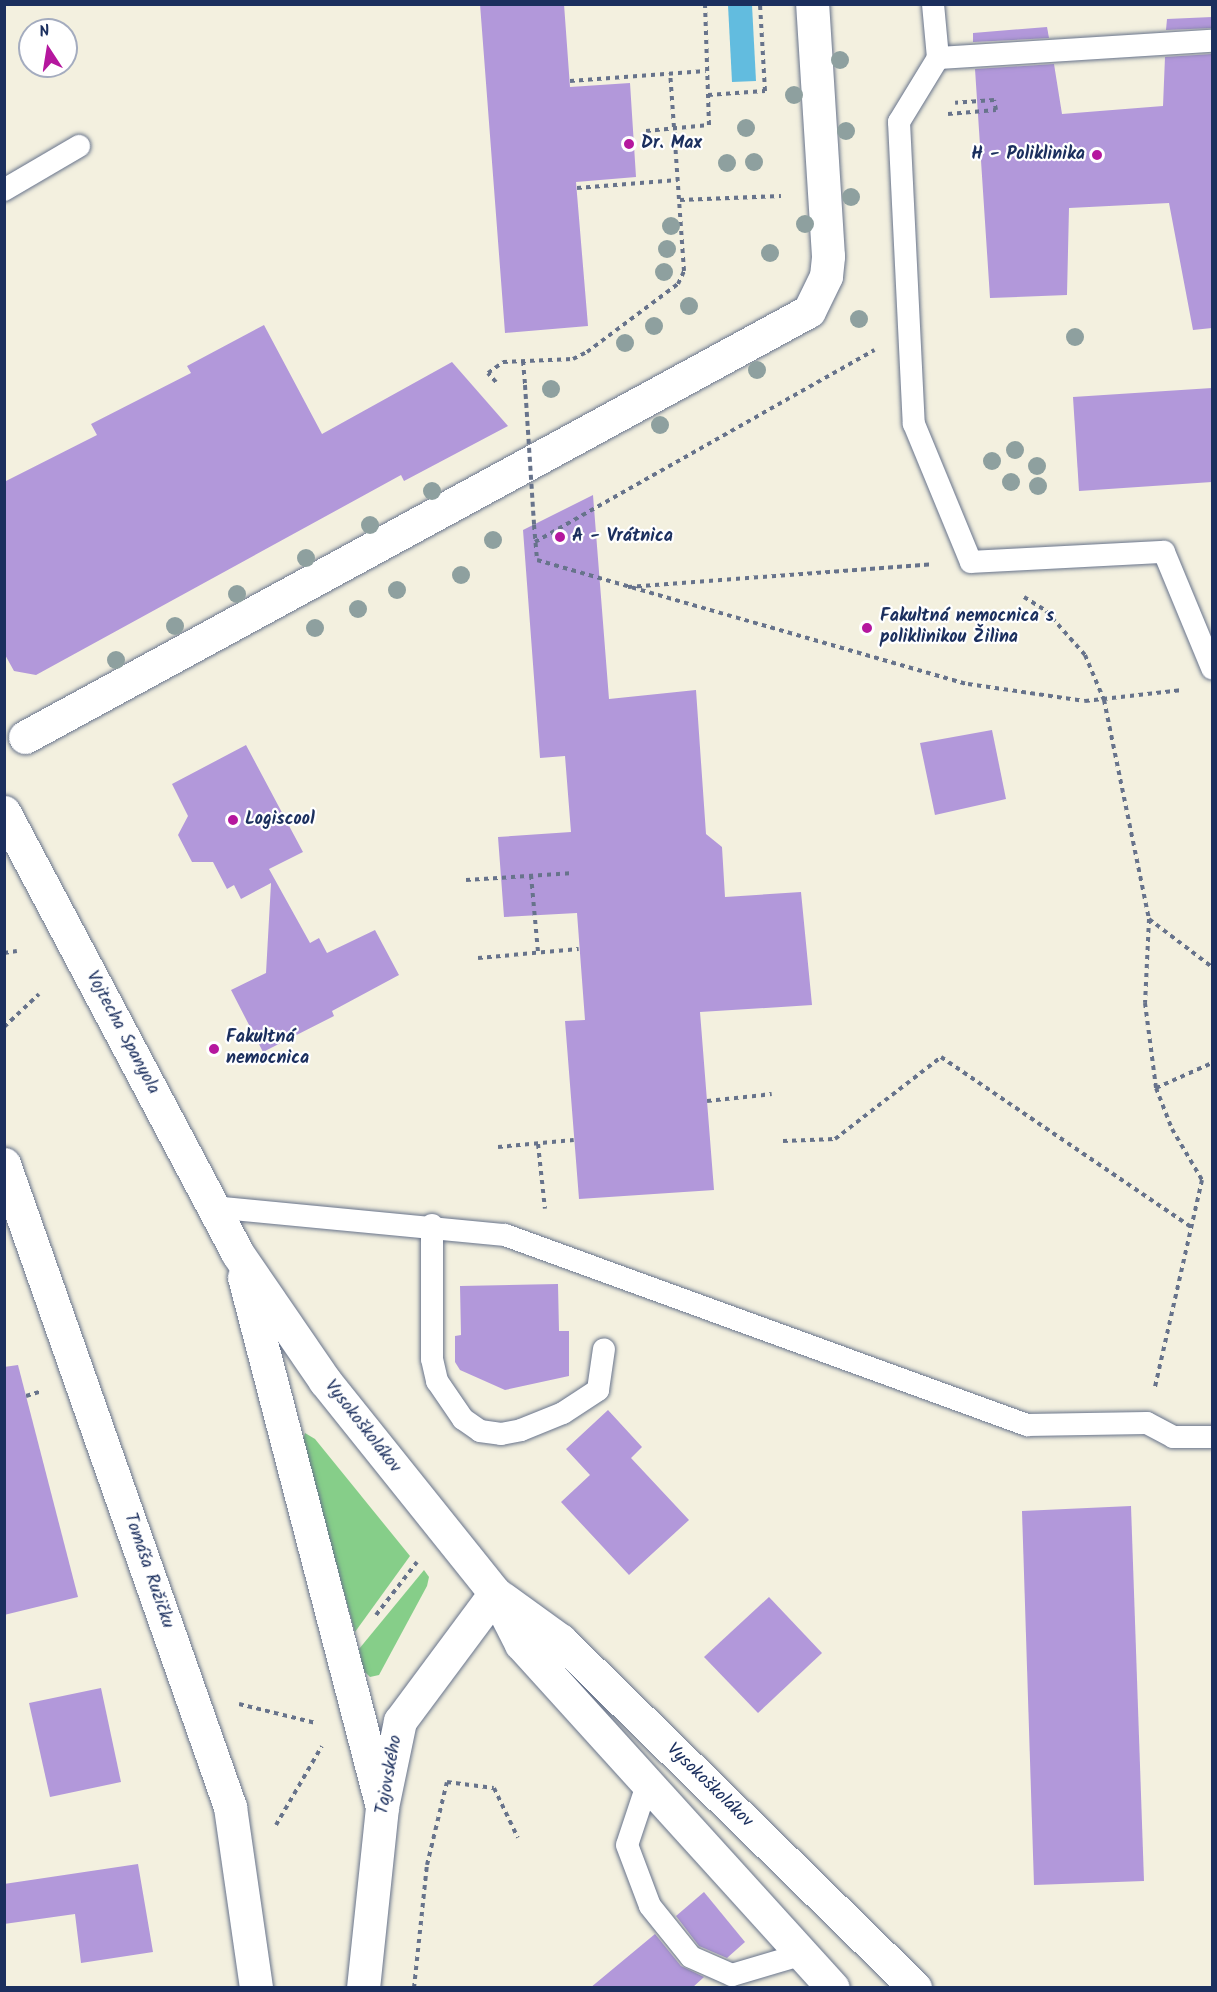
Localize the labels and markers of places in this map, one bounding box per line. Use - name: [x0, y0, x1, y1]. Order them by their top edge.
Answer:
- place label: Dr. Max: [641, 133, 702, 155]
- marker: Dr. Max: [622, 137, 636, 151]
- place label: H - Poliklinika: [971, 144, 1085, 166]
- marker: H - Poliklinika: [1090, 148, 1104, 162]
- place label: A - Vrátnica: [572, 526, 673, 548]
- marker: A - Vrátnica: [553, 530, 567, 544]
- place label: Fakultná nemocnica s poliklinikou Žilina: [880, 607, 1054, 650]
- marker: Fakultná nemocnica s poliklinikou Žilina: [858, 619, 876, 637]
- place label: Logiscool: [245, 809, 315, 831]
- marker: Logiscool: [226, 813, 240, 827]
- place label: Fakultná nemocnica: [226, 1028, 309, 1070]
- marker: Fakultná nemocnica: [207, 1042, 221, 1056]

